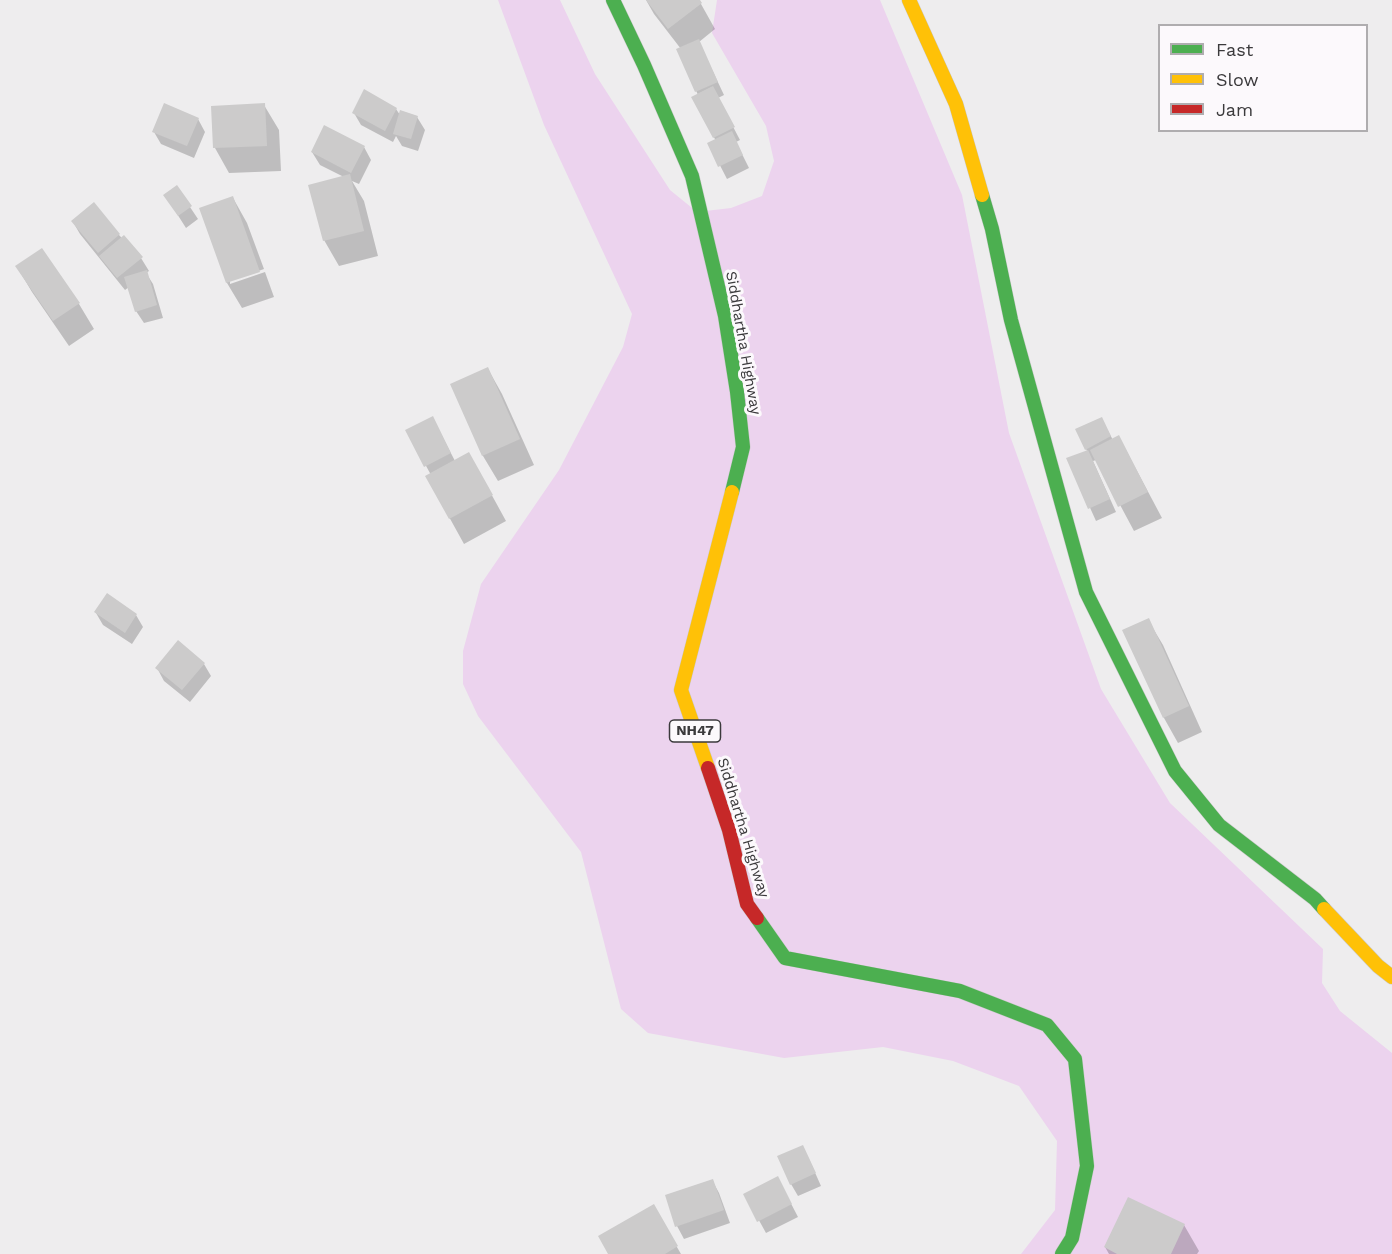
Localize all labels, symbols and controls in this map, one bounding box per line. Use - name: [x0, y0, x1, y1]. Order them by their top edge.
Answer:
- legend: [1158, 24, 1368, 132]
- text: Fast: [1216, 39, 1253, 60]
- text: Slow: [1216, 69, 1259, 90]
- text: Jam: [1216, 99, 1253, 120]
- street label: Siddhartha Highway: [722, 270, 764, 416]
- road number: NH47: [670, 720, 720, 742]
- street label: Siddhartha Highway: [713, 756, 773, 900]

